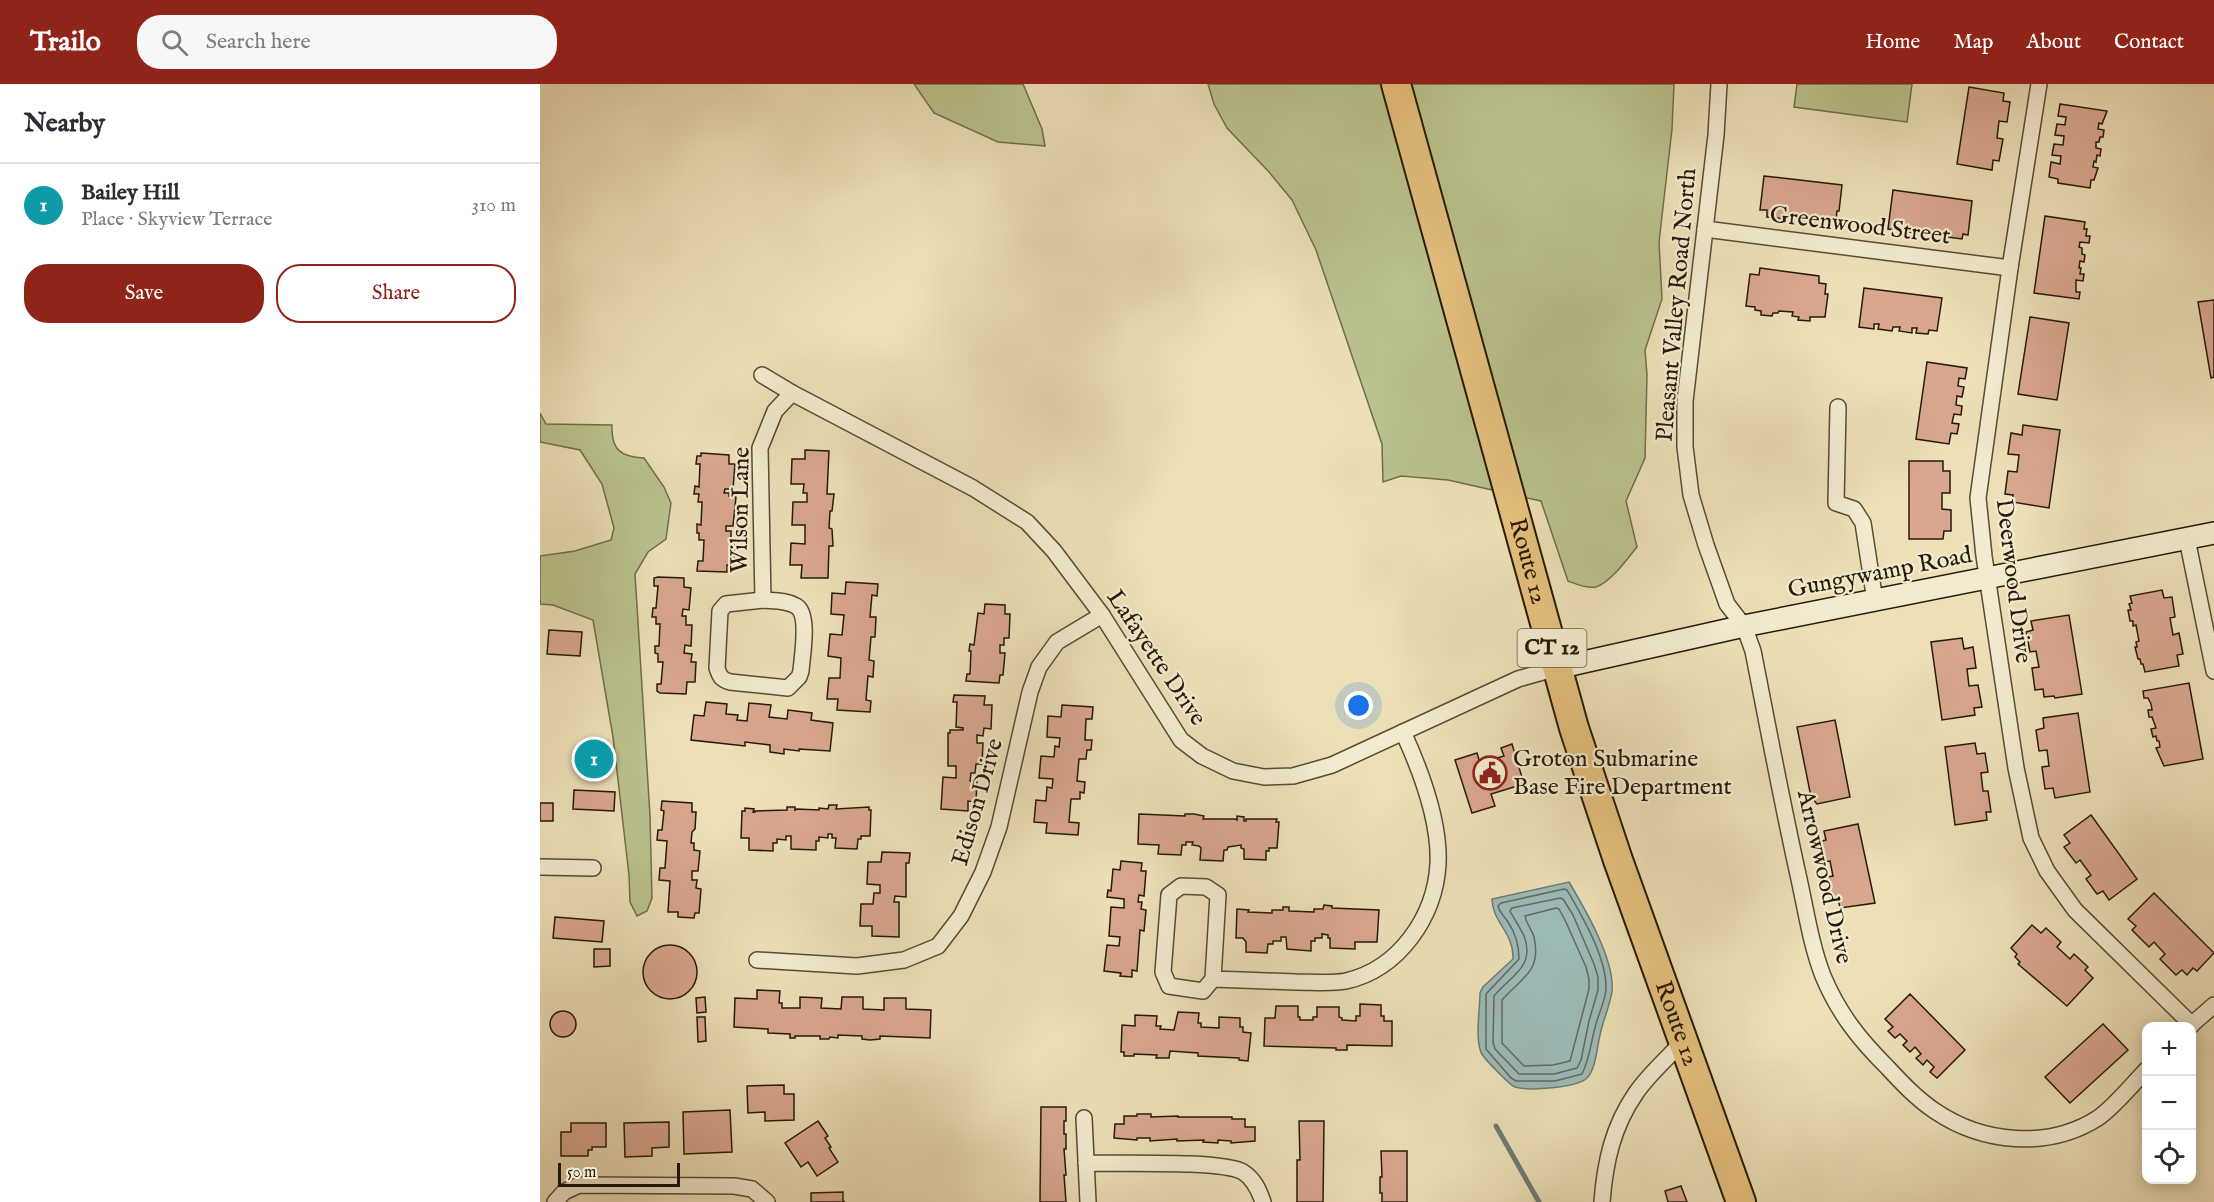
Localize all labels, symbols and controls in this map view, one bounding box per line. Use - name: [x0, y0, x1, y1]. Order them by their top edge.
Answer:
- search box: [137, 15, 557, 69]
- text: Trailo: [30, 25, 101, 60]
- icon: search: [158, 26, 191, 59]
- text: Search here: [206, 28, 311, 56]
- text: Home: [1865, 29, 1920, 56]
- text: Map: [1953, 29, 1993, 56]
- text: About: [2026, 29, 2081, 56]
- text: Contact: [2114, 29, 2184, 56]
- text: Nearby: [24, 107, 105, 140]
- street label: Pleasant Valley Road North: [1650, 167, 1704, 443]
- text: Bailey Hill: [81, 179, 179, 207]
- text: 1: [40, 193, 47, 218]
- text: 310 m: [472, 193, 516, 218]
- street label: Greenwood Street: [1768, 200, 1952, 252]
- text: Place · Skyview Terrace: [81, 207, 272, 232]
- button: Save: [24, 264, 264, 323]
- button: Share: [276, 264, 516, 323]
- street label: Wilson Lane: [724, 447, 758, 573]
- street label: Deerwood Drive: [1988, 497, 2038, 665]
- street label: Route 12: [1501, 514, 1555, 608]
- street label: Gungywamp Road: [1785, 540, 1975, 606]
- street label: Lafayette Drive: [1099, 584, 1213, 732]
- road number: CT 12: [1518, 629, 1586, 667]
- your location: [1344, 691, 1373, 720]
- street label: Edison Drive: [945, 735, 1011, 869]
- pin: 1: [574, 736, 614, 782]
- place label: Groton Submarine Base Fire Department: [1513, 744, 1732, 803]
- public building icon: Groton Submarine Base Fire Department: [1472, 755, 1508, 791]
- street label: Arrowwood Drive: [1789, 786, 1859, 967]
- street label: Route 12: [1647, 977, 1706, 1070]
- map controls: [2142, 1022, 2196, 1184]
- button: +: [2142, 1022, 2196, 1076]
- button: −: [2142, 1076, 2196, 1130]
- button: locate: [2142, 1130, 2196, 1184]
- scale bar: [558, 1160, 680, 1188]
- text: 50 m: [567, 1163, 596, 1183]

